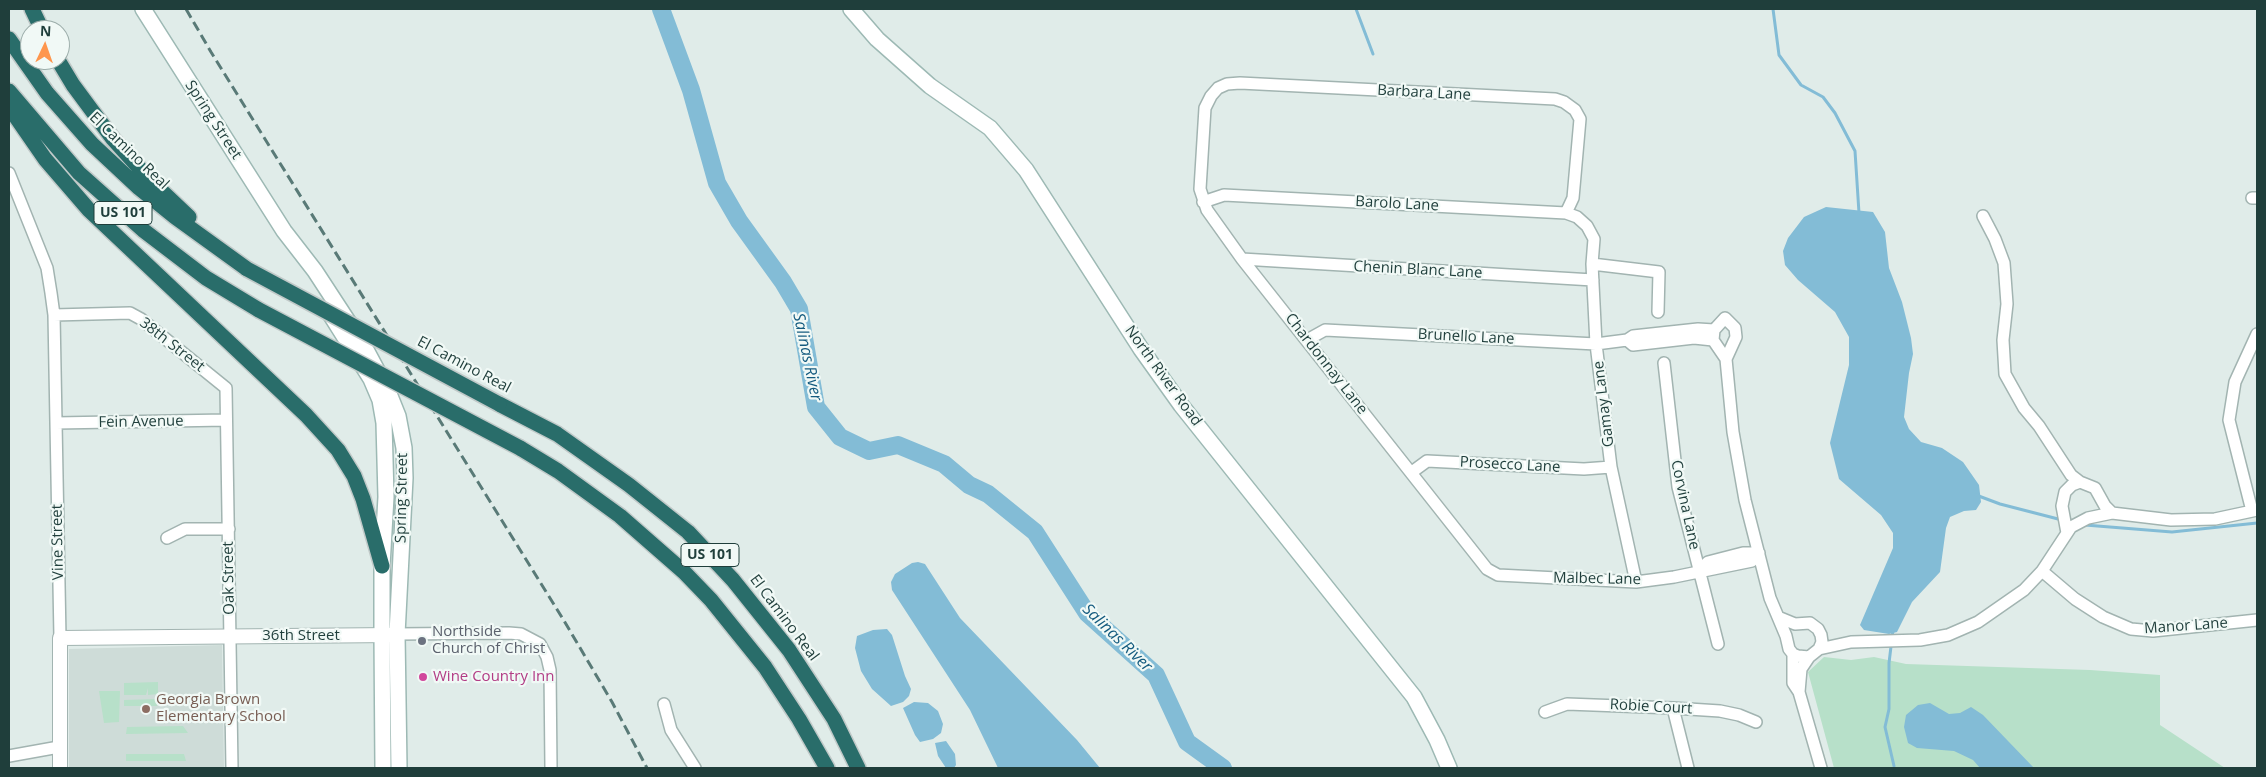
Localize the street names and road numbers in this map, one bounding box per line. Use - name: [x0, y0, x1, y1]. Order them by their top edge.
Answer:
- street label: Spring Street: [181, 77, 245, 163]
- street label: Barbara Lane: [1377, 82, 1471, 104]
- street label: El Camino Real: [86, 109, 172, 193]
- street label: Barolo Lane: [1355, 193, 1439, 215]
- road number: US 101: [94, 202, 152, 224]
- street label: Chenin Blanc Lane: [1353, 258, 1483, 282]
- street label: Chardonnay Lane: [1281, 310, 1371, 418]
- street label: 38th Street: [136, 314, 208, 376]
- street label: North River Road: [1121, 322, 1205, 430]
- street label: Brunello Lane: [1417, 325, 1515, 349]
- street label: El Camino Real: [414, 333, 514, 397]
- street label: Gamay Lane: [1590, 360, 1618, 448]
- street label: Fein Avenue: [98, 412, 184, 432]
- street label: Spring Street: [392, 453, 412, 543]
- street label: Prosecco Lane: [1459, 453, 1561, 477]
- street label: Corvina Lane: [1667, 459, 1703, 551]
- street label: Vine Street: [48, 504, 68, 580]
- street label: Oak Street: [219, 541, 239, 615]
- road number: US 101: [681, 544, 739, 566]
- street label: Malbec Lane: [1553, 569, 1641, 589]
- street label: El Camino Real: [746, 571, 822, 665]
- street label: Manor Lane: [2144, 614, 2228, 638]
- street label: 36th Street: [262, 627, 340, 645]
- street label: Robie Court: [1609, 696, 1693, 718]

